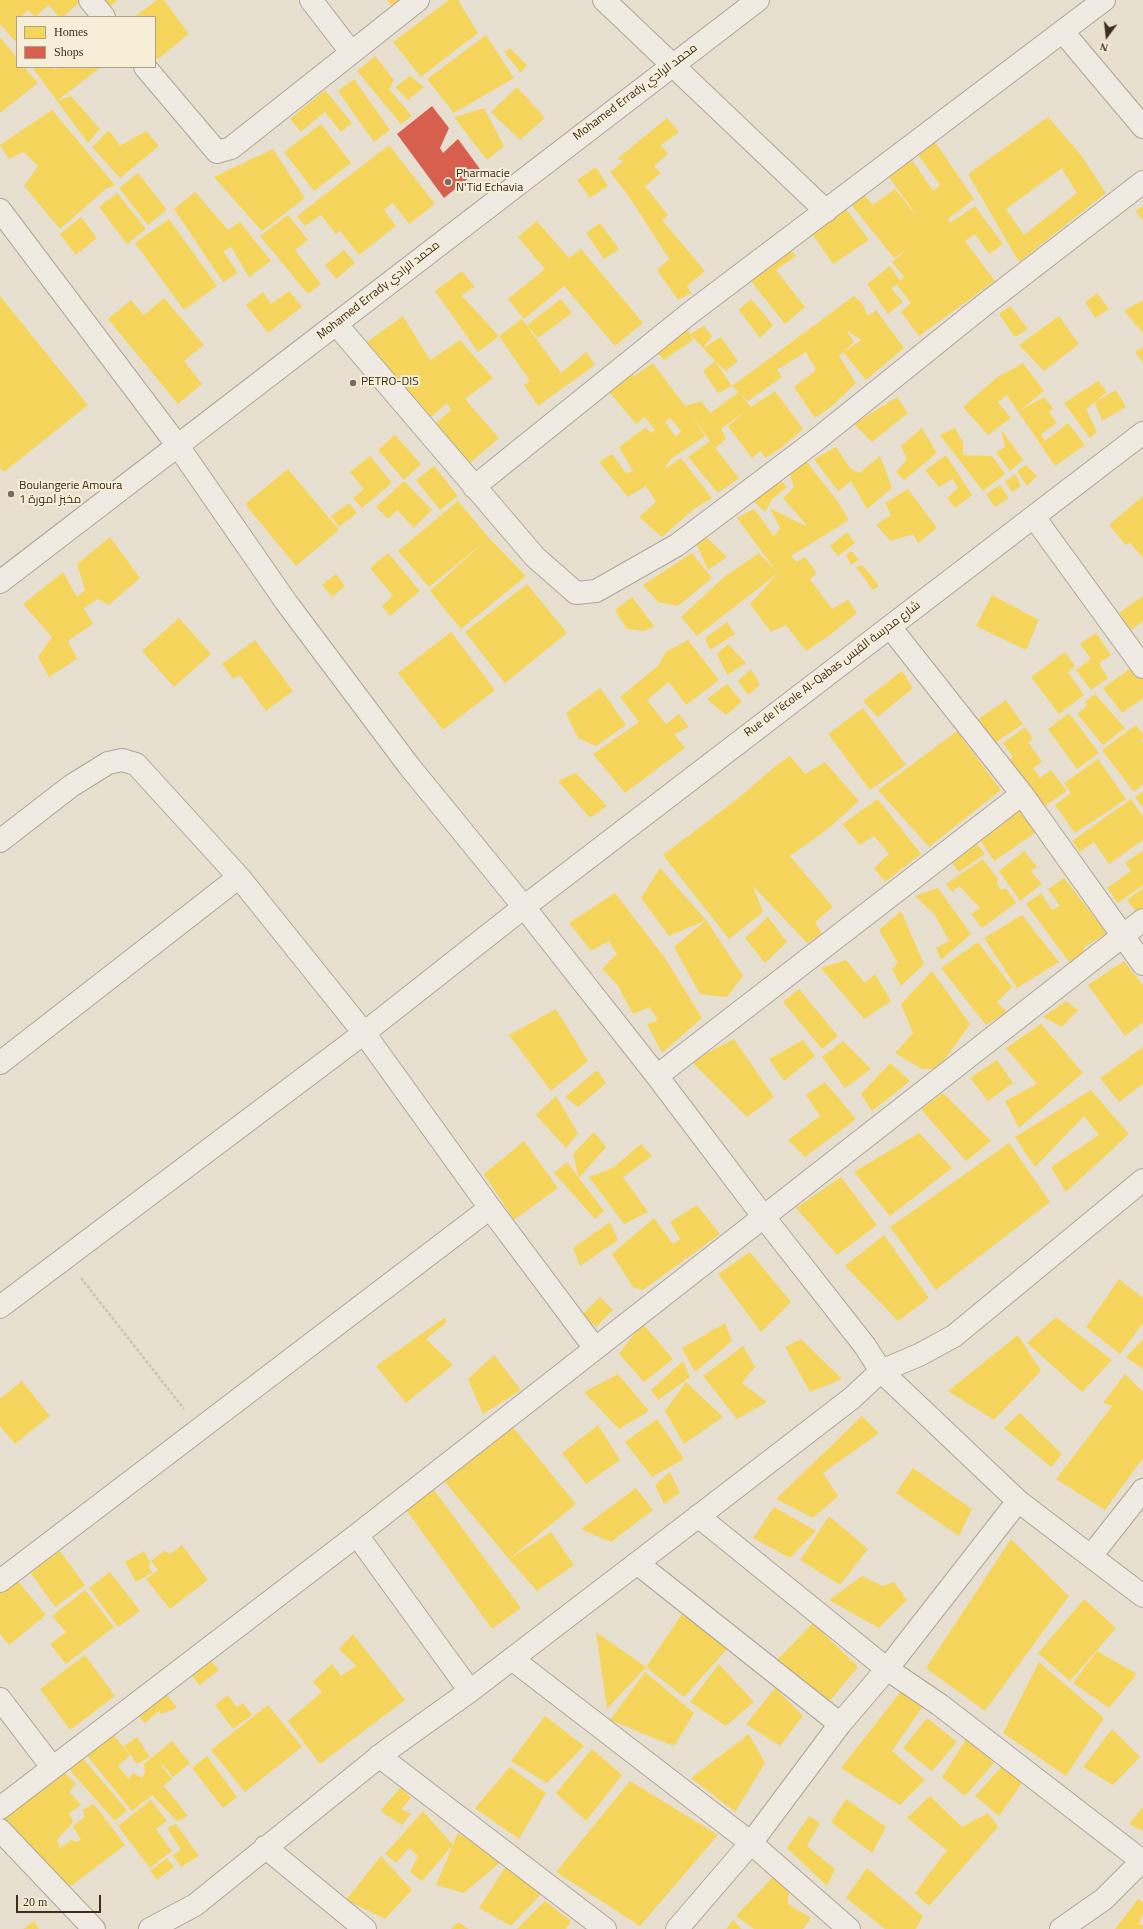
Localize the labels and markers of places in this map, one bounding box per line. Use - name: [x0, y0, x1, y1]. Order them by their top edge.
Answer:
- place label: Pharmacie N'Tid Echavia: [456, 168, 523, 196]
- marker: Pharmacie N'Tid Echavia: [443, 177, 453, 187]
- place label: PETRO-DIS: [361, 376, 419, 390]
- marker: PETRO-DIS: [348, 378, 358, 388]
- place label: Boulangerie Amoura 1 مخبز امورة: [19, 480, 122, 508]
- marker: Boulangerie Amoura 1 مخبز امورة: [6, 489, 16, 499]

